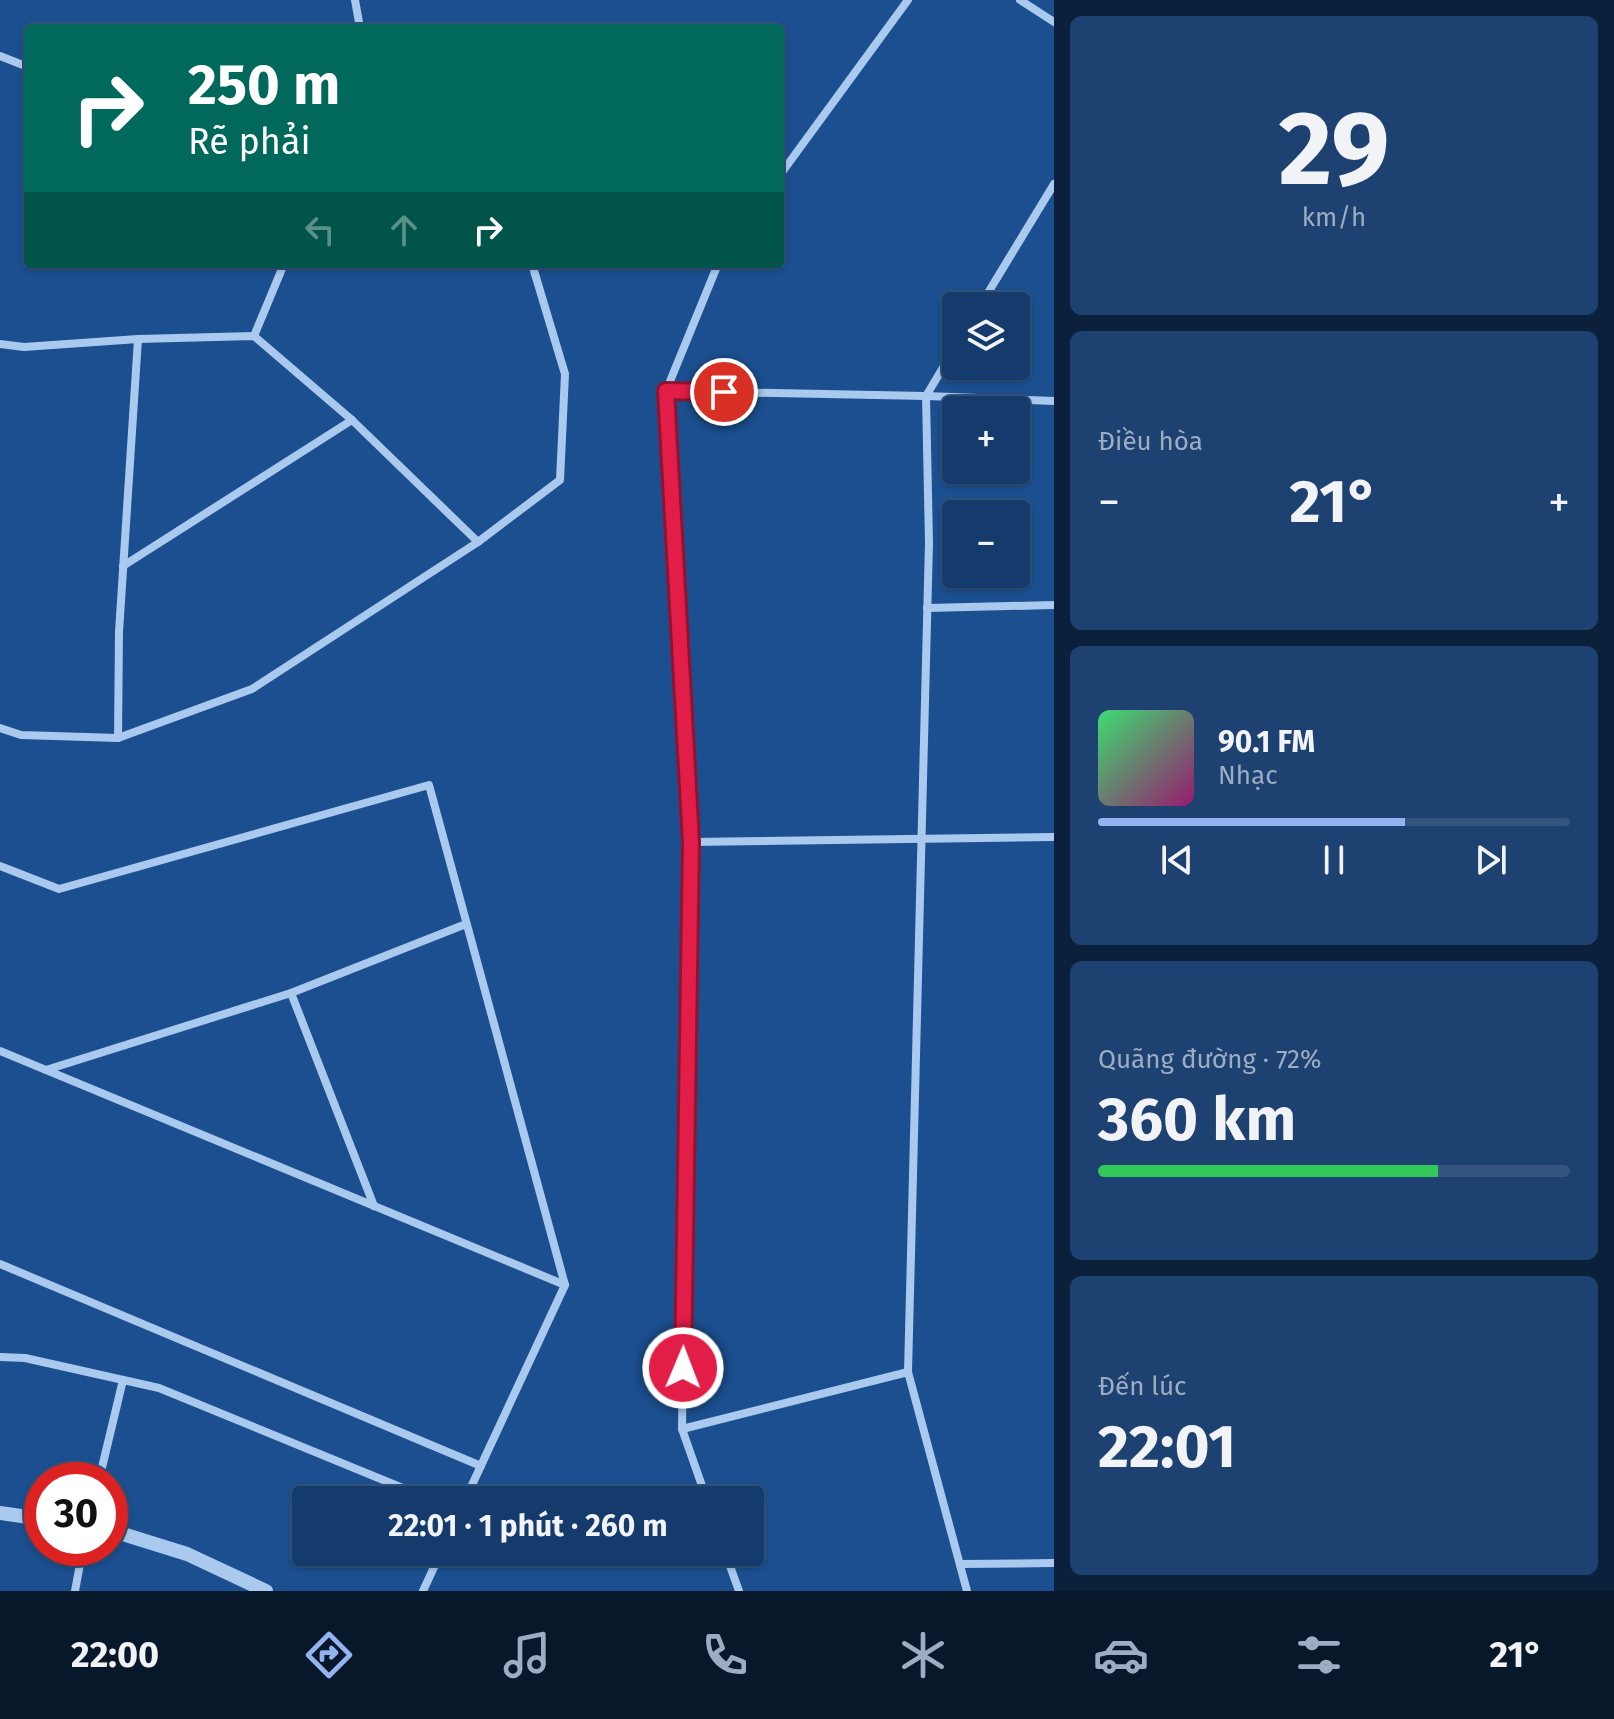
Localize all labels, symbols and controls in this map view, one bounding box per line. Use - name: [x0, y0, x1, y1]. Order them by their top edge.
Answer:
- text: 250 m: [188, 52, 340, 119]
- icon: right: [56, 56, 160, 160]
- text: 29: [1279, 87, 1389, 212]
- text: Rẽ phải: [188, 120, 311, 164]
- text: km/h: [1302, 202, 1366, 233]
- icon: left: [298, 208, 342, 252]
- icon: ahead: [382, 208, 426, 252]
- icon: right: [466, 208, 510, 252]
- map controls: [942, 292, 1030, 588]
- button: layers: [942, 292, 1030, 380]
- pin: [690, 358, 758, 426]
- icon: arrive: [702, 370, 746, 414]
- button: +: [942, 396, 1030, 484]
- text: Điều hòa: [1098, 426, 1203, 457]
- text: 21°: [1290, 466, 1378, 538]
- text: −: [1098, 476, 1120, 529]
- text: +: [1548, 476, 1570, 529]
- button: −: [942, 500, 1030, 588]
- text: 90.1 FM: [1218, 724, 1315, 760]
- text: Nhạc: [1218, 760, 1278, 791]
- icon: previous: [1155, 838, 1199, 882]
- icon: pause: [1312, 838, 1356, 882]
- icon: next: [1469, 838, 1513, 882]
- text: Quãng đường · 72%: [1098, 1044, 1321, 1075]
- text: 360 km: [1098, 1084, 1296, 1156]
- position arrow: [641, 1326, 725, 1410]
- text: Đến lúc: [1098, 1371, 1187, 1402]
- text: 22:01: [1098, 1411, 1236, 1483]
- speed limit sign: 30: [24, 1462, 128, 1566]
- text: 22:01 · 1 phút · 260 m: [388, 1508, 668, 1544]
- icon: directions: [301, 1627, 357, 1683]
- icon: music: [499, 1627, 555, 1683]
- icon: phone: [697, 1627, 753, 1683]
- icon: climate: [895, 1627, 951, 1683]
- icon: car: [1093, 1627, 1149, 1683]
- icon: filters: [1291, 1627, 1347, 1683]
- text: 22:00: [71, 1633, 159, 1677]
- text: 21°: [1490, 1633, 1543, 1677]

